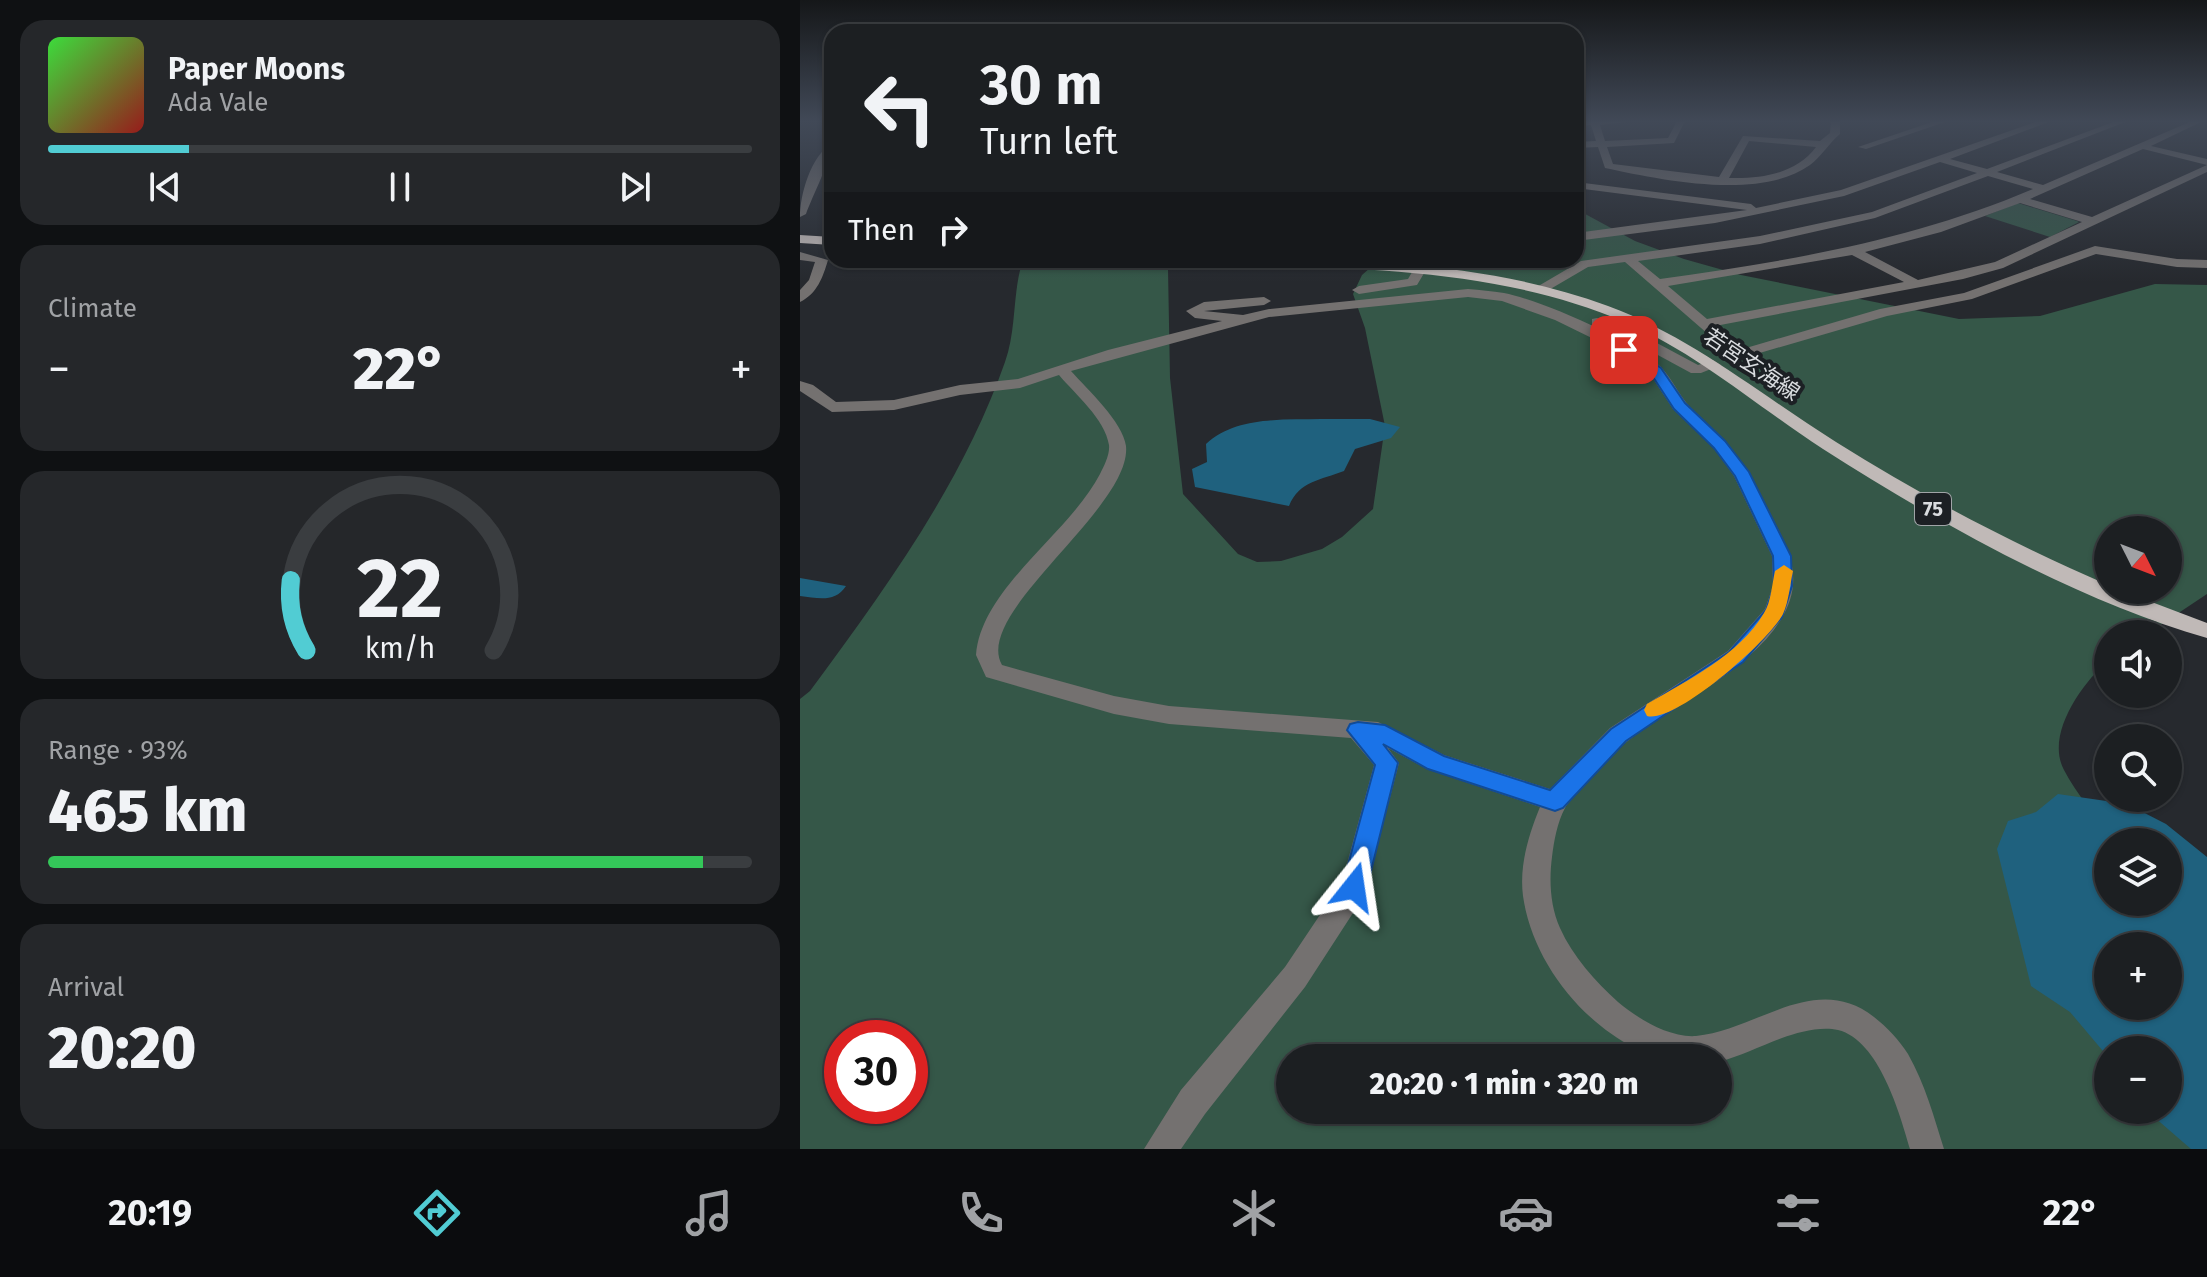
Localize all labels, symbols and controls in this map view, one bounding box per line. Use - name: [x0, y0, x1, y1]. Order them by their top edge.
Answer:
- text: Paper Moons: [168, 51, 345, 87]
- text: 30 m: [980, 52, 1102, 119]
- icon: left: [848, 56, 952, 160]
- text: Ada Vale: [168, 87, 268, 118]
- text: Turn left: [980, 120, 1118, 164]
- icon: previous: [143, 165, 187, 209]
- icon: pause: [378, 165, 422, 209]
- icon: next: [613, 165, 657, 209]
- icon: right: [931, 208, 975, 252]
- text: Then: [848, 212, 915, 248]
- text: Climate: [48, 293, 137, 324]
- pin: [1590, 316, 1658, 384]
- street label: 若宮玄海線: [1699, 322, 1805, 406]
- icon: arrive: [1602, 328, 1646, 372]
- text: 22°: [353, 333, 447, 405]
- text: −: [48, 343, 70, 396]
- text: +: [730, 343, 752, 396]
- road number: 75: [1915, 493, 1951, 525]
- north arrow: [2094, 516, 2182, 604]
- map controls: [2094, 516, 2182, 1124]
- text: 22: [357, 538, 443, 638]
- button: sound: [2094, 620, 2182, 708]
- text: km/h: [365, 631, 435, 666]
- button: search: [2094, 724, 2182, 812]
- text: Range · 93%: [48, 735, 188, 766]
- text: 465 km: [48, 775, 247, 847]
- button: layers: [2094, 828, 2182, 916]
- position arrow: [1312, 845, 1396, 929]
- button: +: [2094, 932, 2182, 1020]
- text: Arrival: [48, 972, 124, 1003]
- text: 20:20: [48, 1012, 196, 1084]
- speed limit sign: 30: [824, 1020, 928, 1124]
- button: −: [2094, 1036, 2182, 1124]
- text: 20:20 · 1 min · 320 m: [1369, 1066, 1639, 1102]
- icon: directions: [409, 1185, 465, 1241]
- icon: music: [681, 1185, 737, 1241]
- icon: phone: [953, 1185, 1009, 1241]
- icon: climate: [1226, 1185, 1282, 1241]
- icon: car: [1498, 1185, 1554, 1241]
- icon: filters: [1770, 1185, 1826, 1241]
- text: 20:19: [108, 1191, 192, 1235]
- text: 22°: [2043, 1191, 2099, 1235]

